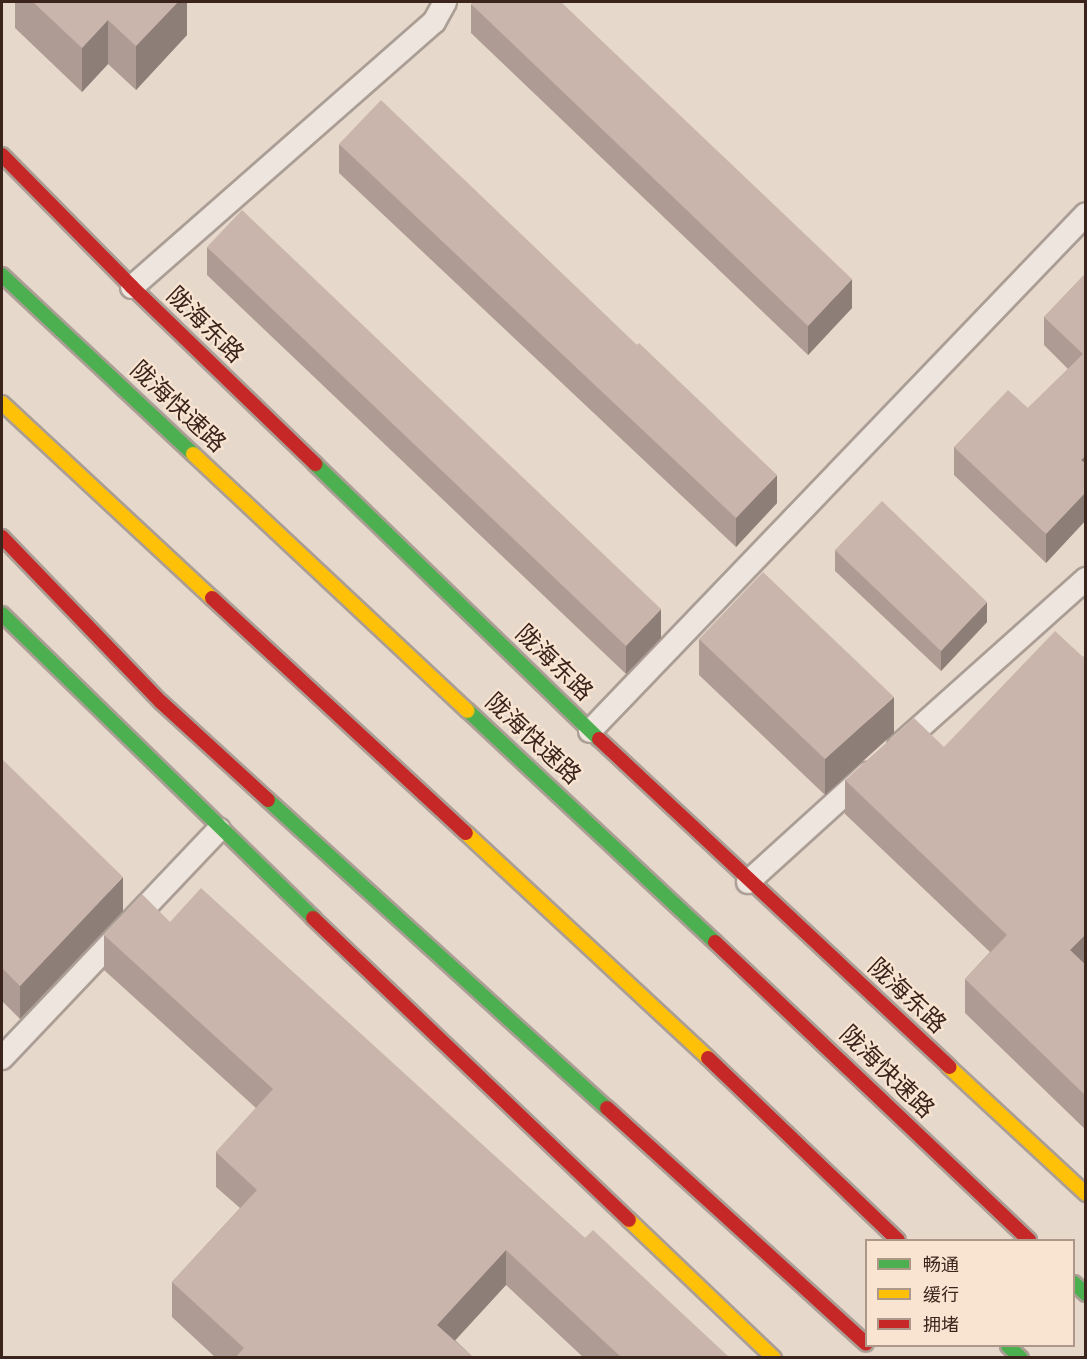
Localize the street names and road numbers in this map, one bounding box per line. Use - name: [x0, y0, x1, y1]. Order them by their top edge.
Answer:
- street label: 陇海东路: [159, 282, 249, 370]
- street label: 陇海快速路: [123, 357, 231, 459]
- street label: 陇海东路: [508, 620, 598, 708]
- street label: 陇海快速路: [478, 689, 586, 791]
- street label: 陇海东路: [861, 954, 951, 1040]
- street label: 陇海快速路: [833, 1021, 939, 1125]

